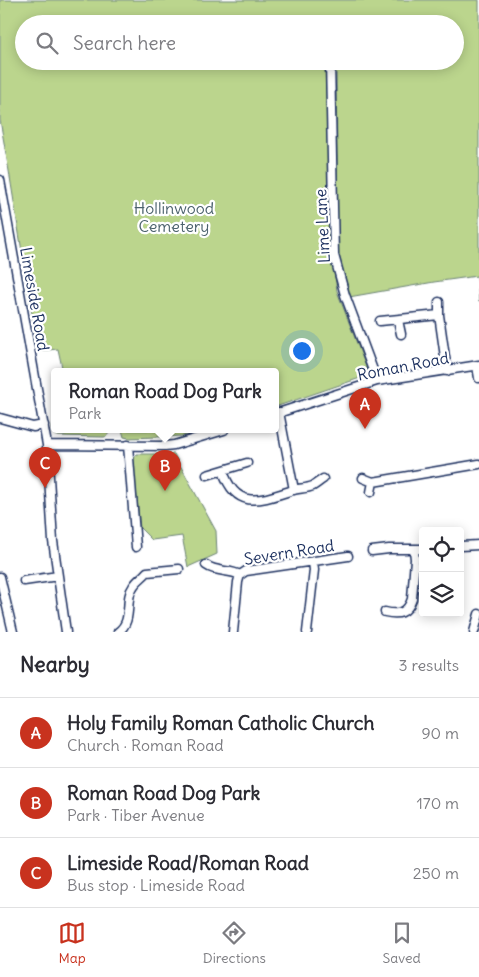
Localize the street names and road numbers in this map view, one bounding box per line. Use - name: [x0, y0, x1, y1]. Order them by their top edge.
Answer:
- street label: Lime Lane: [310, 188, 334, 264]
- street label: Limeside Road: [16, 246, 54, 352]
- street label: Roman Road: [356, 347, 450, 385]
- street label: Severn Road: [242, 535, 336, 569]

